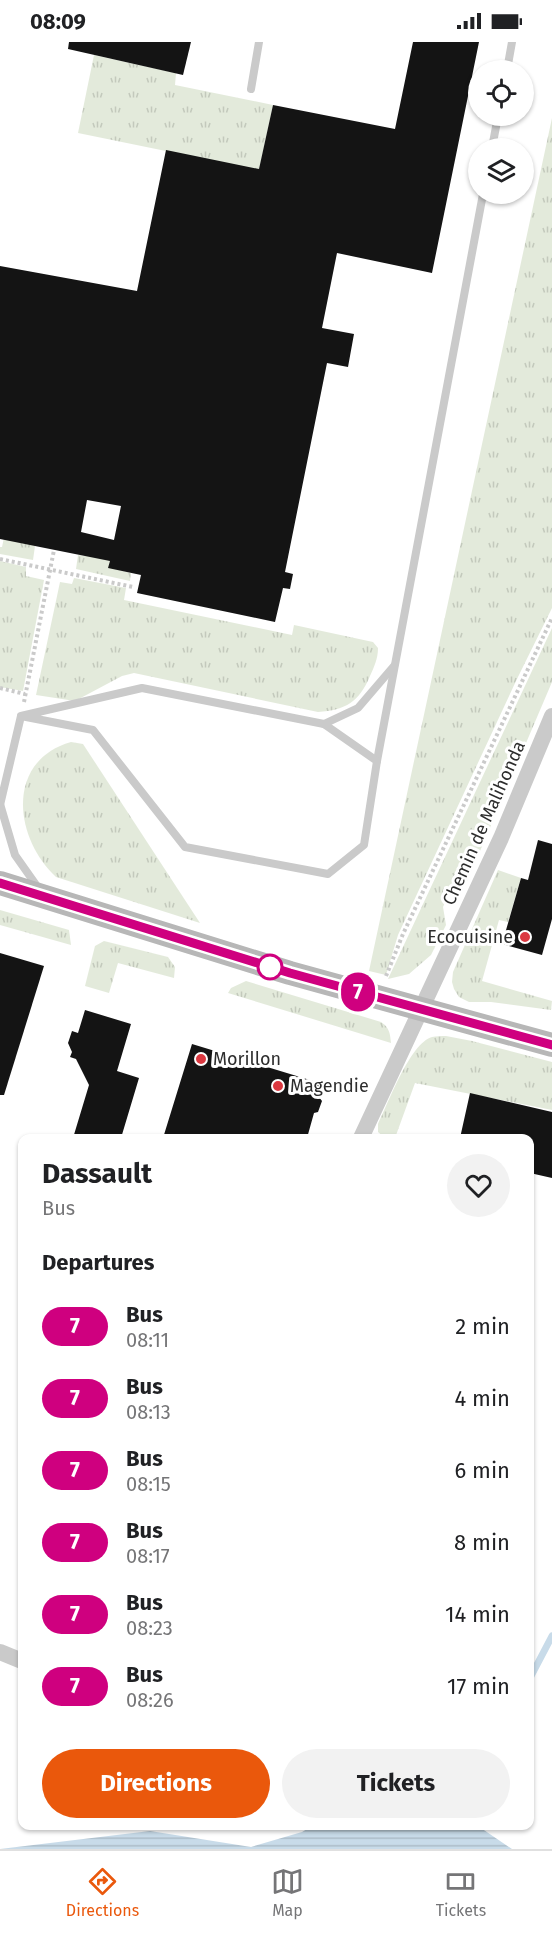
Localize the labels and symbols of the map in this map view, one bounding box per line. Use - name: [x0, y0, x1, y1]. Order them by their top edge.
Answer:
- street label: Chemin de Malihonda: [438, 737, 530, 909]
- place label: Ecocuisine: [427, 926, 513, 948]
- marker: Ecocuisine: [518, 930, 532, 944]
- unlabelled marker: [257, 954, 283, 980]
- line badge: 7: [338, 972, 378, 1012]
- place label: Morillon: [213, 1048, 281, 1070]
- marker: Morillon: [194, 1052, 208, 1066]
- place label: Magendie: [290, 1075, 369, 1097]
- marker: Magendie: [271, 1079, 285, 1093]

